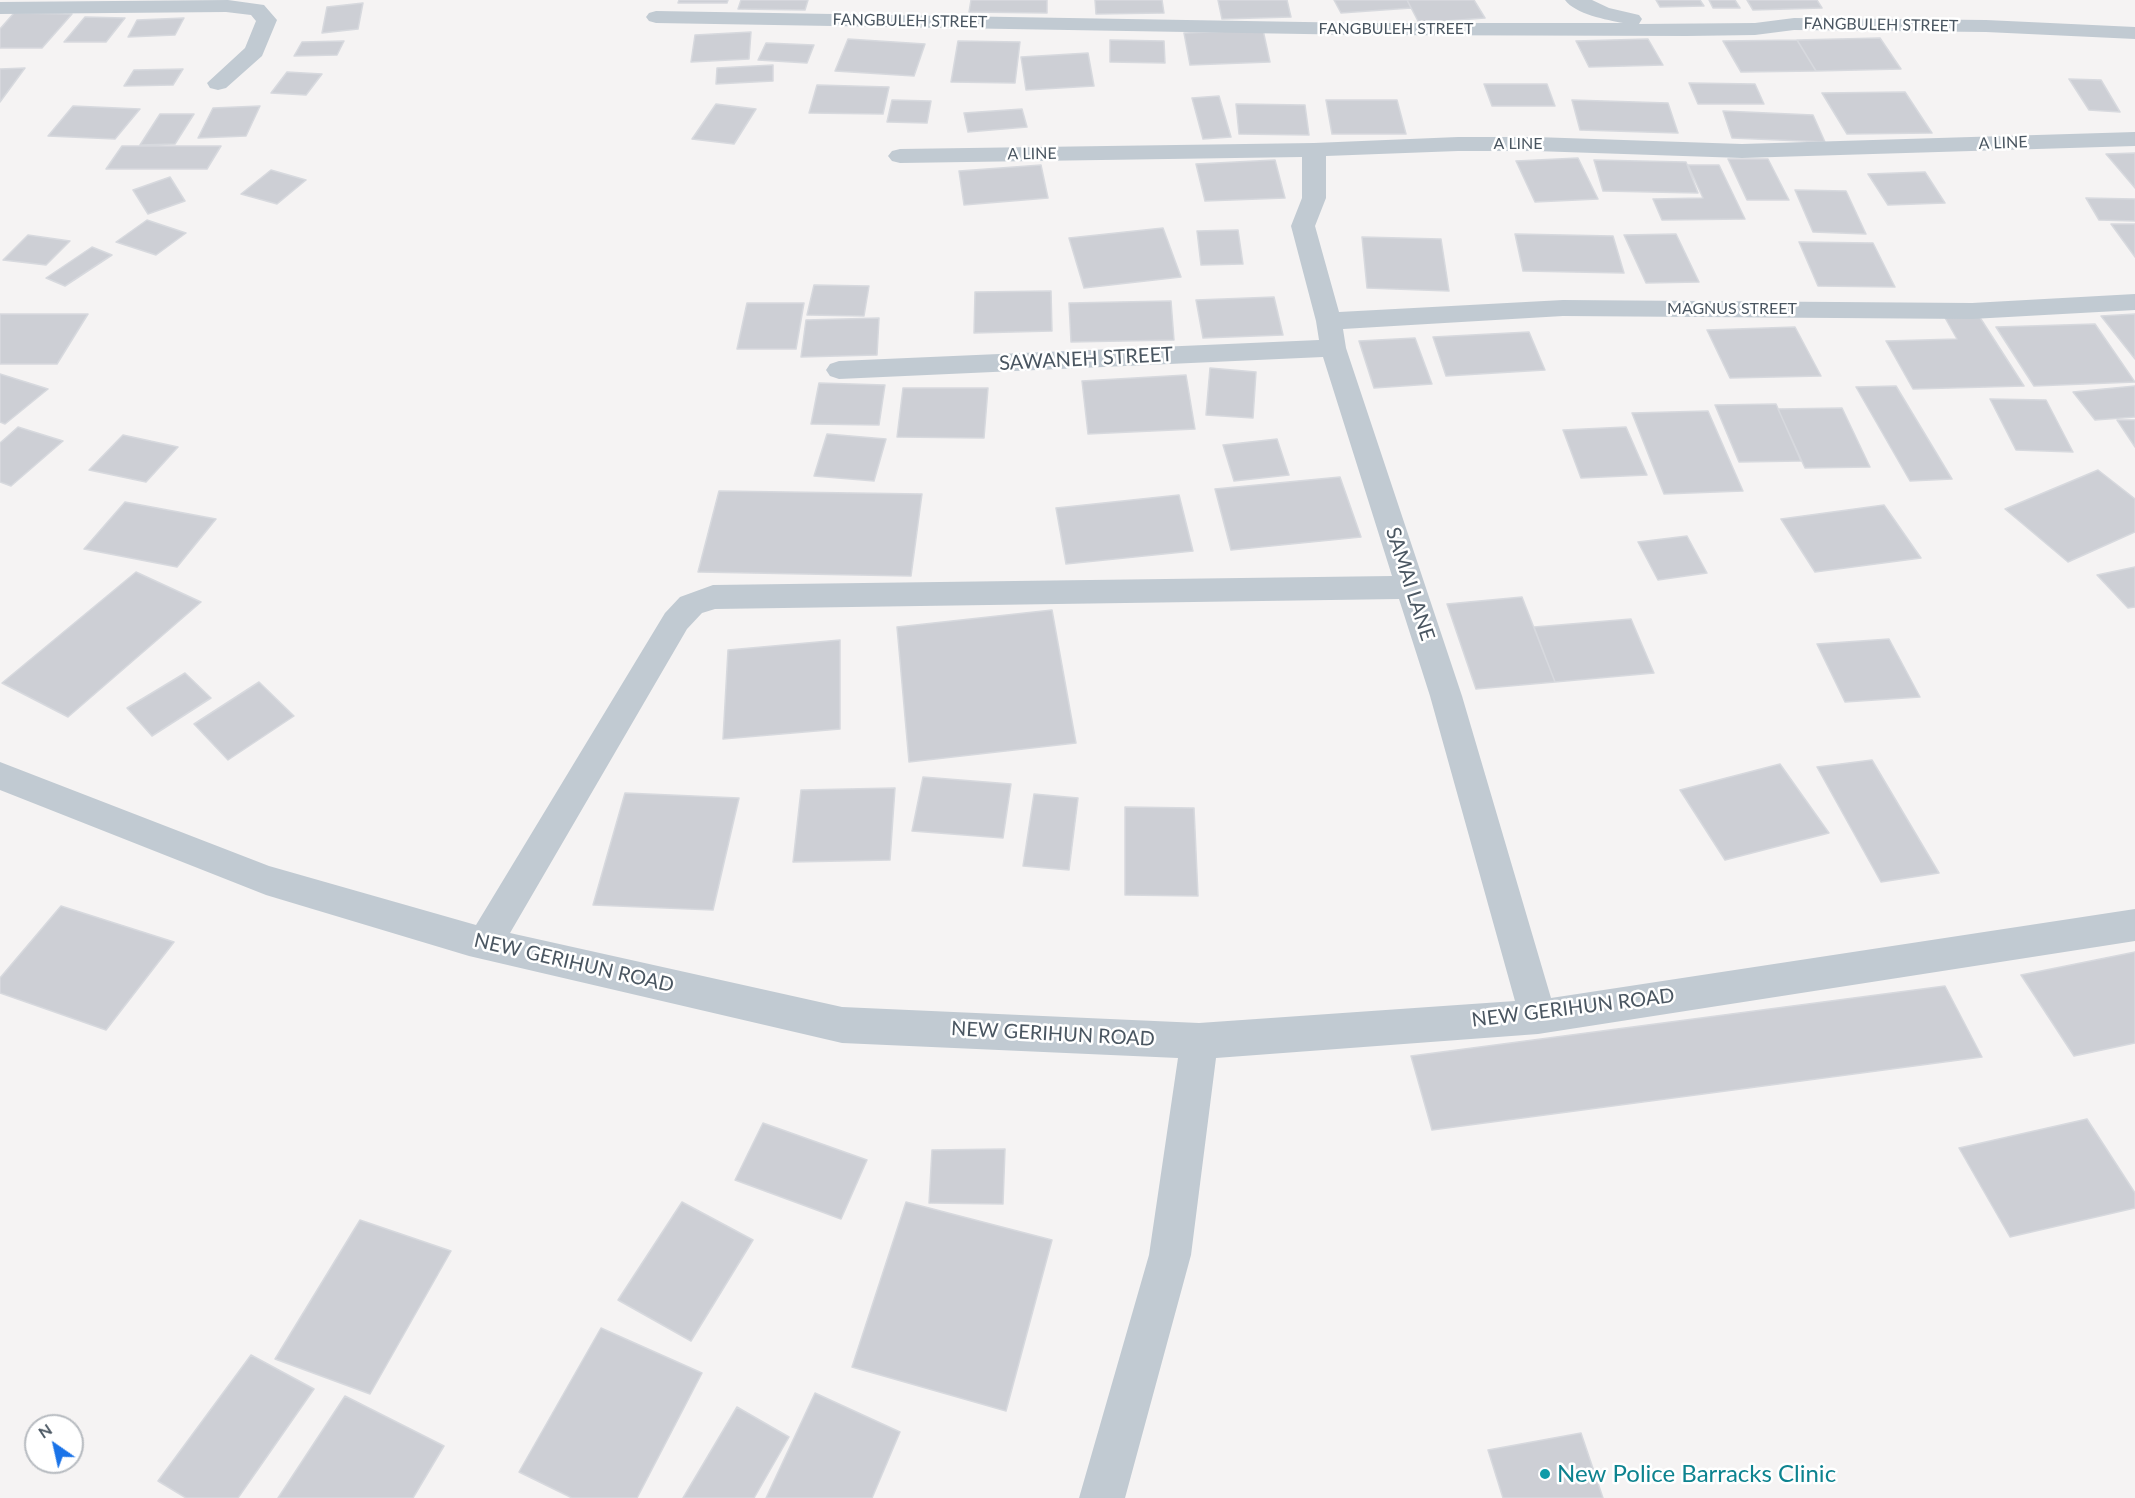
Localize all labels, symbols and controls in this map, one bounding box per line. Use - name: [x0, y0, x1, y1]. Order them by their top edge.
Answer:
- street label: FANGBULEH STREET: [832, 10, 988, 32]
- street label: FANGBULEH STREET: [1803, 14, 1959, 36]
- street label: FANGBULEH STREET: [1319, 19, 1473, 39]
- street label: A LINE: [1978, 133, 2028, 153]
- street label: A LINE: [1493, 134, 1543, 154]
- street label: A LINE: [1007, 144, 1057, 164]
- street label: MAGNUS STREET: [1667, 299, 1797, 319]
- street label: SAWANEH STREET: [999, 342, 1173, 376]
- street label: SAMAI LANE: [1380, 524, 1440, 644]
- street label: NEW GERIHUN ROAD: [472, 928, 676, 998]
- street label: NEW GERIHUN ROAD: [1470, 984, 1676, 1032]
- street label: NEW GERIHUN ROAD: [950, 1017, 1156, 1051]
- north arrow: [24, 1414, 84, 1474]
- text: N: [34, 1419, 55, 1442]
- place label: New Police Barracks Clinic: [1557, 1460, 1836, 1488]
- marker: New Police Barracks Clinic: [1538, 1467, 1552, 1481]

